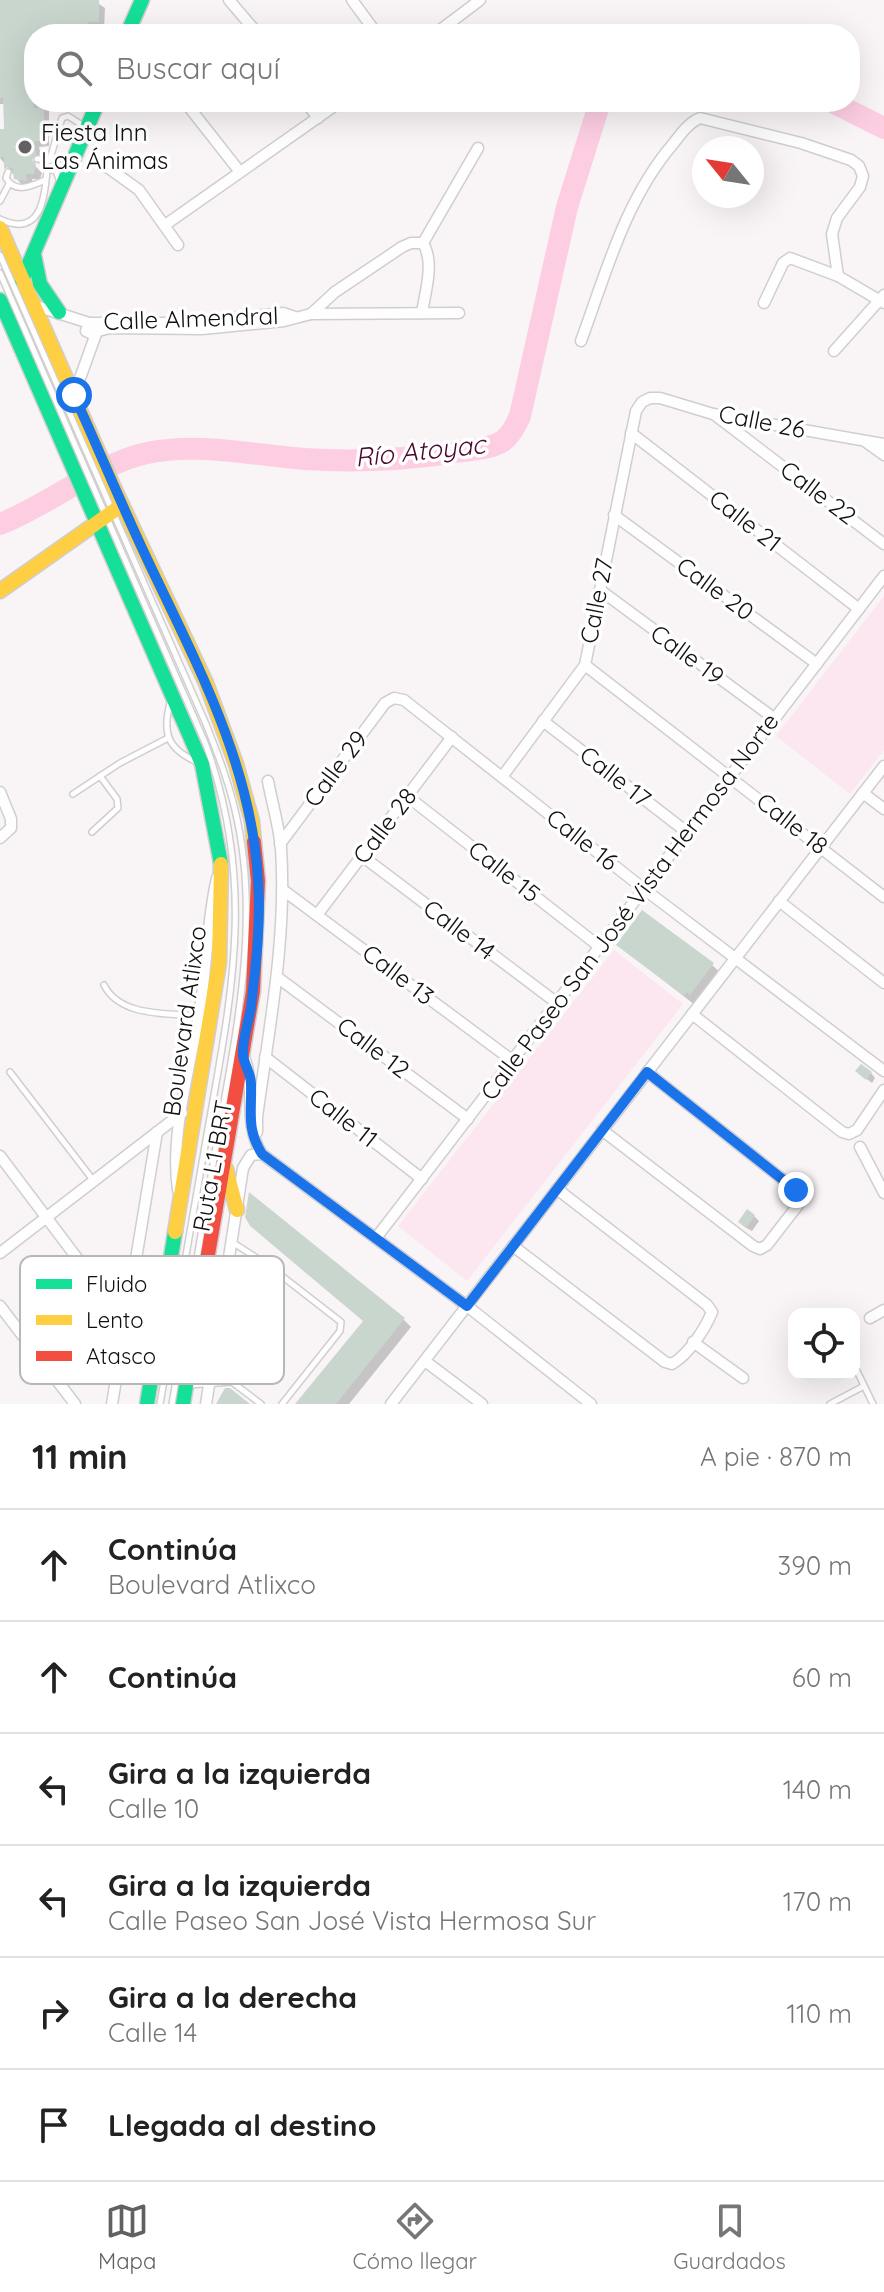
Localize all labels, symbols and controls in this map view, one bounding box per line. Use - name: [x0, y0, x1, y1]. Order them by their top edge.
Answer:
- search box: [24, 24, 860, 112]
- icon: search: [52, 46, 96, 90]
- text: Buscar aquí: [116, 49, 280, 87]
- place label: Fiesta Inn Las Ánimas: [41, 117, 168, 175]
- north arrow: [692, 136, 764, 208]
- marker: Fiesta Inn Las Ánimas: [16, 138, 34, 156]
- street label: Calle Almendral: [103, 300, 279, 336]
- route start: [56, 377, 92, 413]
- street label: Calle 26: [716, 398, 808, 444]
- water label: Río Atoyac: [353, 427, 489, 474]
- street label: Calle 22: [775, 454, 863, 531]
- street label: Calle 21: [704, 483, 788, 558]
- street label: Calle 20: [671, 550, 760, 626]
- street label: Calle 27: [573, 556, 619, 646]
- street label: Calle 19: [645, 618, 730, 691]
- street label: Calle Paseo San José Vista Hermosa Norte: [474, 707, 785, 1106]
- street label: Calle 29: [297, 724, 374, 812]
- street label: Calle 17: [574, 739, 657, 813]
- street label: Calle 28: [346, 781, 422, 869]
- street label: Calle 18: [751, 786, 835, 861]
- street label: Calle 16: [541, 802, 625, 877]
- street label: Calle 15: [463, 834, 547, 909]
- street label: Calle 14: [418, 892, 501, 966]
- street label: Boulevard Atlixco: [156, 924, 212, 1118]
- street label: Calle 13: [357, 937, 441, 1011]
- street label: Calle 12: [331, 1010, 416, 1084]
- street label: Calle 11: [303, 1081, 384, 1153]
- street label: Ruta L1 BRT: [186, 1098, 238, 1234]
- route end: [778, 1172, 814, 1208]
- legend: [20, 1256, 284, 1384]
- text: Fluido: [86, 1270, 147, 1298]
- text: Lento: [86, 1306, 144, 1334]
- map controls: [788, 1308, 860, 1380]
- button: locate: [788, 1308, 860, 1380]
- text: Atasco: [86, 1342, 156, 1370]
- text: 11 min: [32, 1435, 128, 1478]
- text: A pie · 870 m: [700, 1440, 852, 1473]
- text: Continúa: [108, 1530, 237, 1568]
- icon: ahead: [32, 1543, 76, 1587]
- text: 390 m: [778, 1549, 852, 1582]
- text: Boulevard Atlixco: [108, 1568, 316, 1601]
- icon: ahead: [32, 1655, 76, 1699]
- text: Continúa: [108, 1658, 237, 1696]
- text: 60 m: [792, 1661, 852, 1694]
- text: Gira a la izquierda: [108, 1754, 371, 1792]
- icon: left: [32, 1767, 76, 1811]
- text: 140 m: [783, 1773, 852, 1806]
- text: Calle 10: [108, 1792, 199, 1825]
- text: Gira a la izquierda: [108, 1866, 371, 1904]
- icon: left: [32, 1879, 76, 1923]
- text: 170 m: [783, 1885, 852, 1918]
- text: Calle Paseo San José Vista Hermosa Sur: [108, 1904, 596, 1937]
- text: Gira a la derecha: [108, 1978, 357, 2016]
- icon: right: [32, 1991, 76, 2035]
- text: 110 m: [786, 1997, 852, 2030]
- text: Calle 14: [108, 2016, 197, 2049]
- icon: arrive: [32, 2103, 76, 2147]
- text: Llegada al destino: [108, 2106, 376, 2144]
- tab: Mapa: [98, 2199, 156, 2275]
- tab: Cómo llegar: [352, 2199, 477, 2275]
- tab: Guardados: [673, 2199, 786, 2275]

